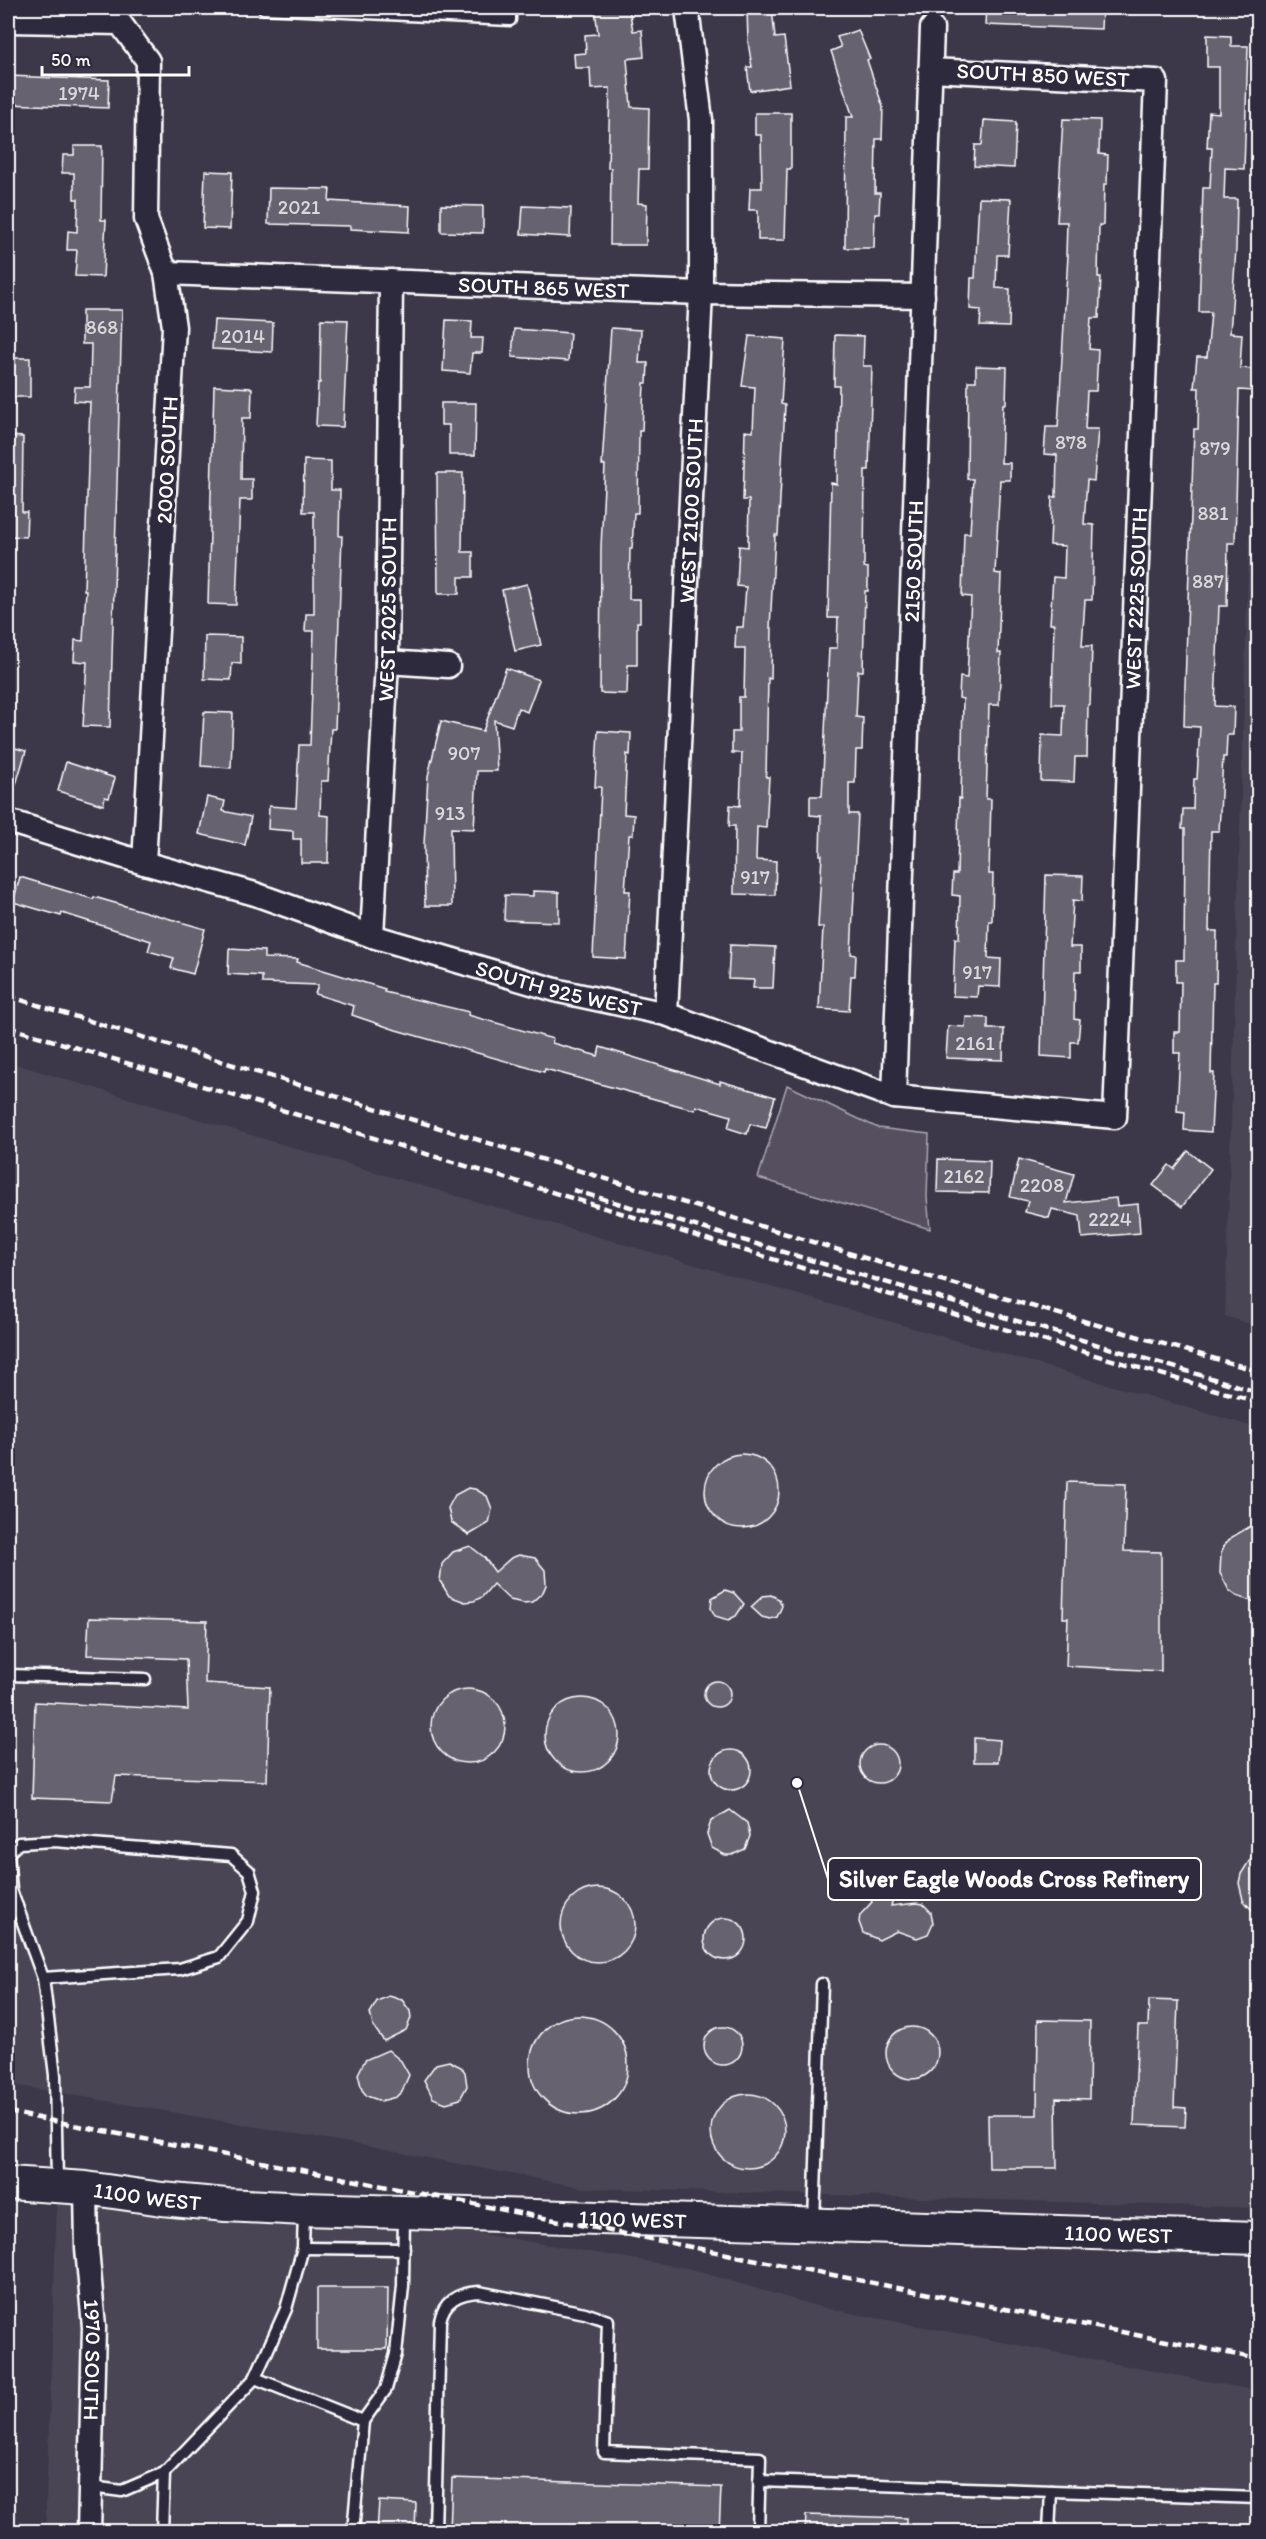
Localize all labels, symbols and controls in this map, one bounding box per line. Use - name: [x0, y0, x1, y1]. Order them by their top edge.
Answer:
- scale bar: [42, 39, 189, 77]
- text: 50 m: [51, 49, 91, 71]
- street label: SOUTH 850 WEST: [956, 57, 1131, 93]
- house number: 1974: [58, 81, 100, 105]
- house number: 2021: [278, 195, 320, 219]
- street label: SOUTH 865 WEST: [458, 270, 631, 304]
- house number: 868: [86, 315, 118, 339]
- house number: 2014: [221, 324, 265, 348]
- street label: 2000 SOUTH: [150, 396, 184, 524]
- street label: WEST 2100 SOUTH: [672, 418, 708, 604]
- house number: 878: [1055, 430, 1087, 454]
- house number: 879: [1199, 436, 1231, 460]
- street label: 2150 SOUTH: [897, 500, 929, 623]
- house number: 881: [1197, 501, 1229, 525]
- street label: WEST 2225 SOUTH: [1118, 507, 1153, 690]
- street label: WEST 2025 SOUTH: [371, 517, 402, 702]
- house number: 887: [1192, 569, 1224, 593]
- house number: 907: [448, 741, 480, 765]
- house number: 913: [435, 801, 465, 825]
- house number: 917: [740, 865, 770, 889]
- street label: SOUTH 925 WEST: [473, 954, 645, 1022]
- house number: 917: [962, 960, 992, 984]
- house number: 2161: [955, 1031, 995, 1055]
- house number: 2162: [944, 1164, 985, 1188]
- house number: 2208: [1020, 1173, 1064, 1197]
- house number: 2224: [1088, 1207, 1132, 1231]
- callout: Silver Eagle Woods Cross Refinery: [828, 1858, 1201, 1900]
- text: Silver Eagle Woods Cross Refinery: [839, 1864, 1190, 1894]
- street label: 1100 WEST: [92, 2176, 203, 2216]
- street label: 1100 WEST: [578, 2204, 688, 2234]
- street label: 1100 WEST: [1064, 2219, 1173, 2249]
- street label: 1970 SOUTH: [78, 2298, 108, 2421]

